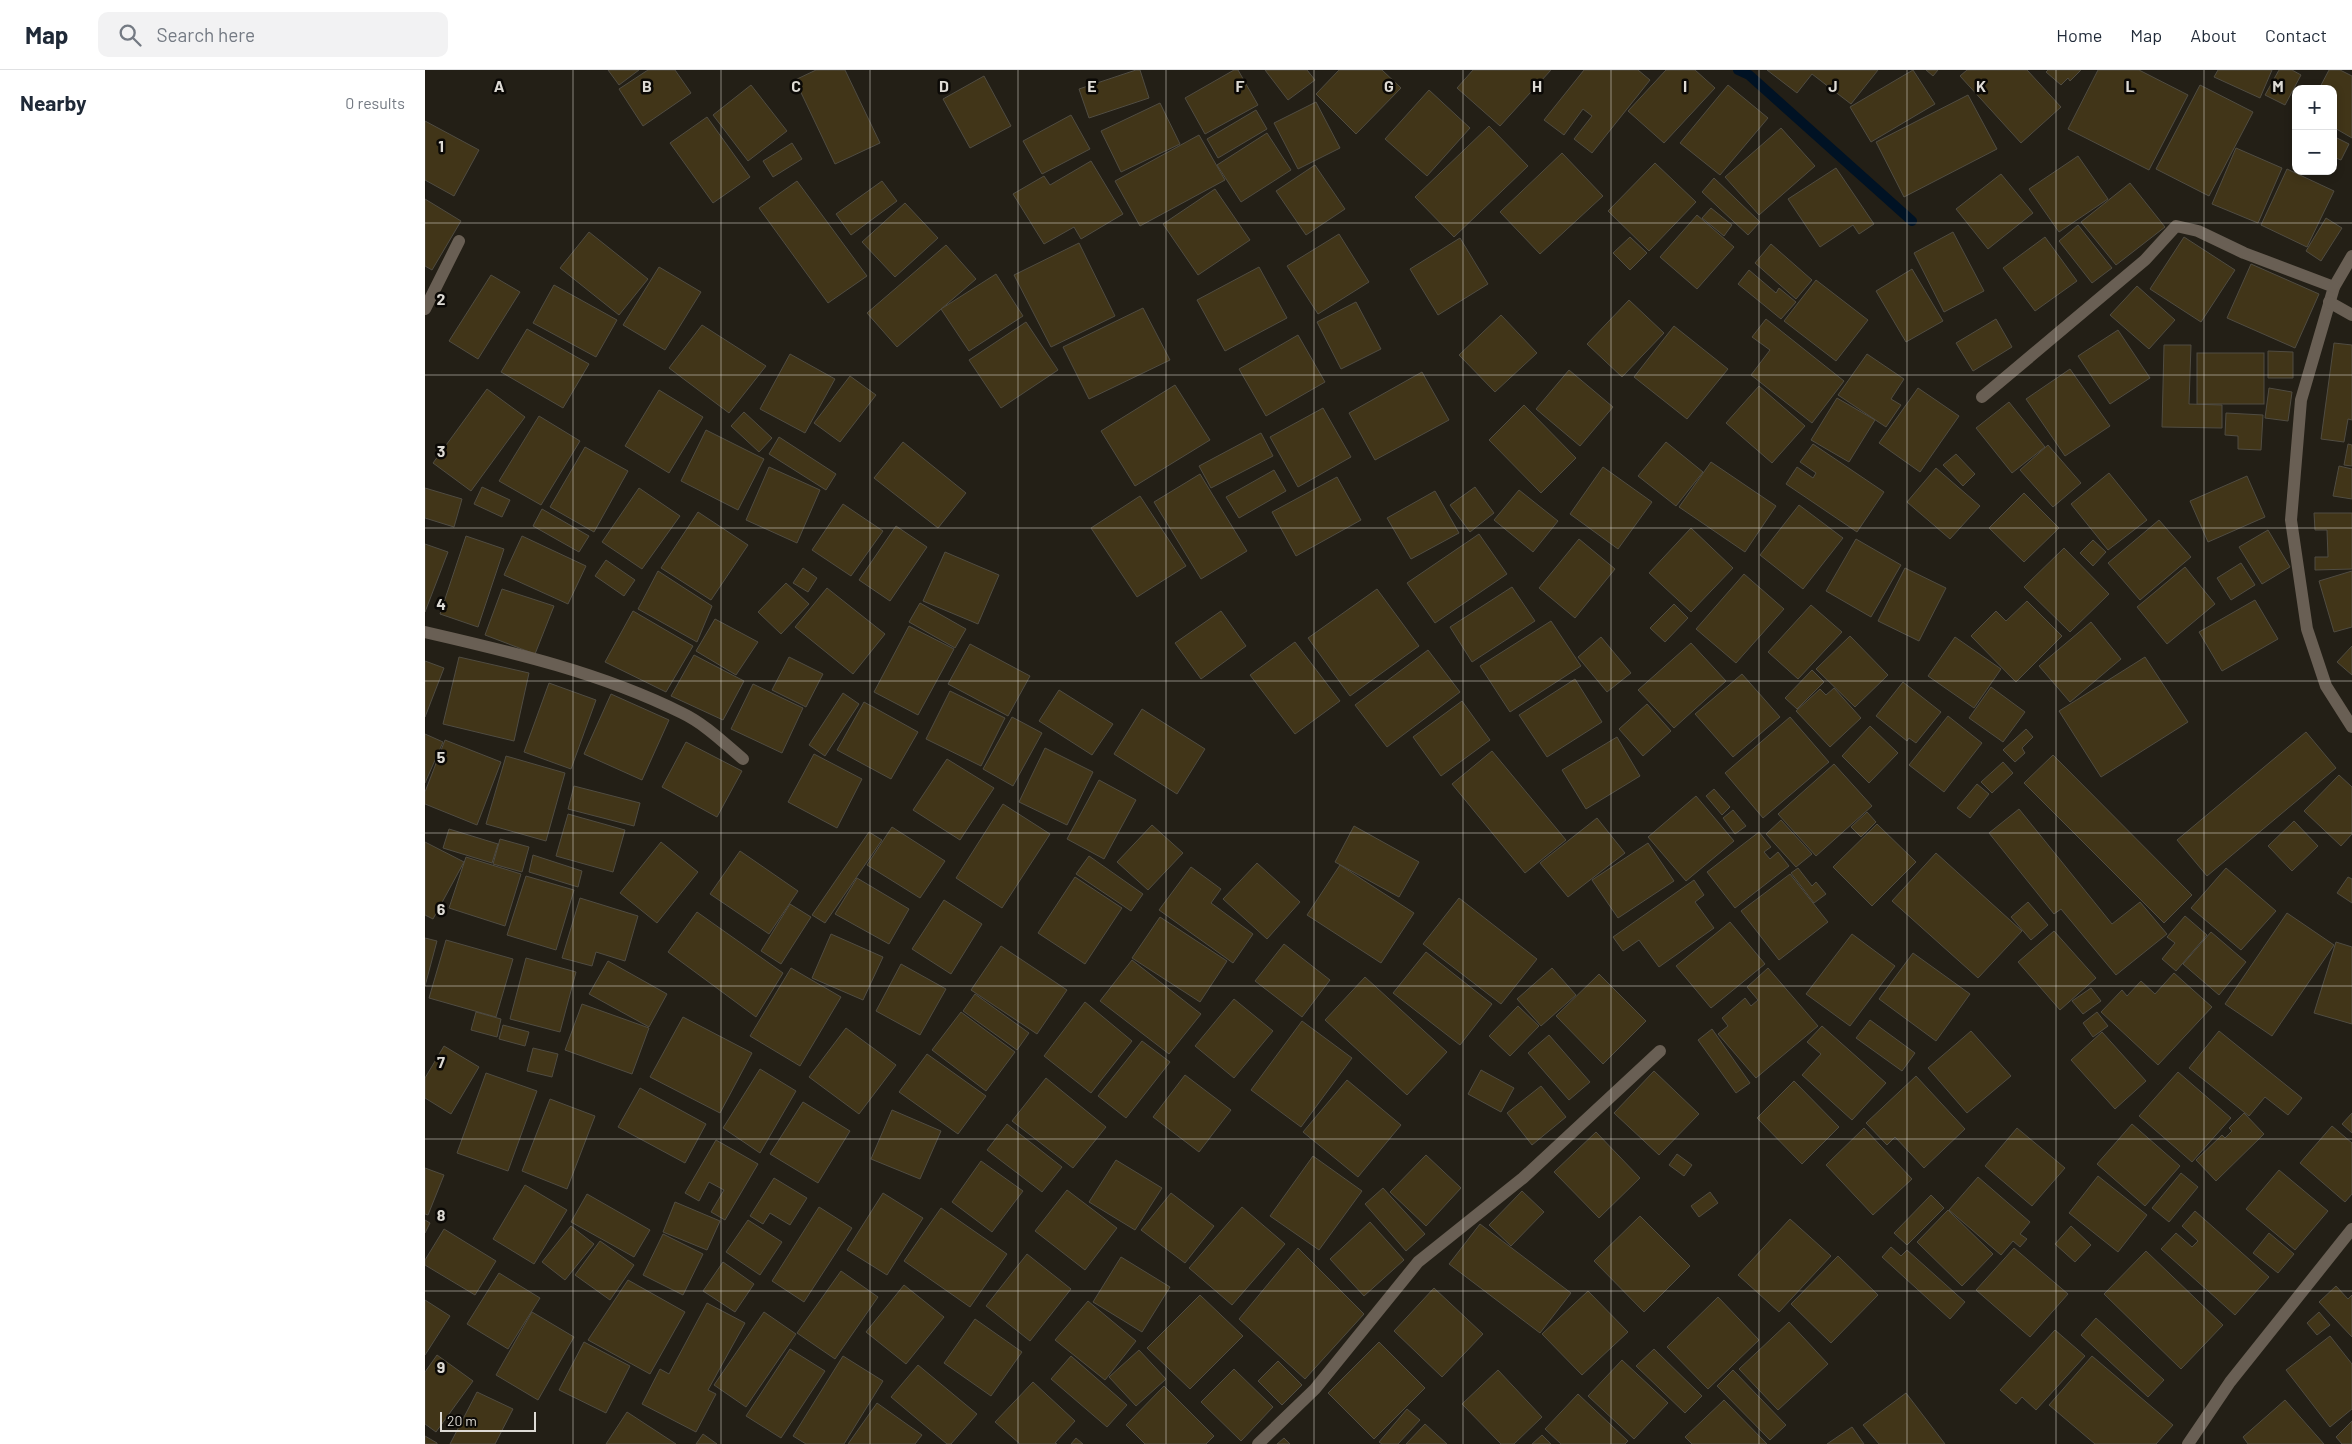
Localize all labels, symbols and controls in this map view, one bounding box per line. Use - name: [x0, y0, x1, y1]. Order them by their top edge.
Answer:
- search box: [98, 12, 448, 57]
- text: Map: [25, 20, 68, 49]
- icon: search: [116, 21, 144, 49]
- text: Search here: [156, 23, 255, 46]
- text: Home: [2056, 24, 2102, 46]
- text: Map: [2130, 24, 2162, 46]
- text: About: [2190, 24, 2237, 46]
- text: Contact: [2265, 24, 2327, 46]
- text: A: [494, 76, 505, 95]
- text: B: [642, 76, 652, 95]
- text: C: [791, 76, 801, 95]
- text: D: [939, 76, 949, 95]
- text: E: [1087, 76, 1097, 95]
- text: F: [1236, 76, 1245, 95]
- text: G: [1384, 76, 1394, 95]
- text: H: [1532, 76, 1542, 95]
- text: I: [1683, 76, 1687, 95]
- text: J: [1828, 76, 1838, 95]
- text: K: [1976, 76, 1986, 95]
- text: L: [2125, 76, 2135, 95]
- text: M: [2272, 76, 2284, 95]
- map controls: [2292, 85, 2337, 175]
- button: +: [2292, 85, 2337, 130]
- text: Nearby: [20, 90, 86, 115]
- text: 0 results: [345, 93, 405, 112]
- button: −: [2292, 130, 2337, 175]
- text: 1: [438, 136, 444, 155]
- text: 2: [437, 289, 446, 308]
- text: 3: [437, 441, 445, 460]
- text: 4: [436, 594, 446, 613]
- text: 5: [437, 747, 446, 766]
- text: 6: [437, 899, 446, 918]
- text: 7: [437, 1052, 445, 1071]
- text: 8: [437, 1205, 446, 1224]
- text: 9: [437, 1357, 445, 1376]
- scale bar: [440, 1409, 536, 1432]
- text: 20 m: [447, 1412, 477, 1429]

